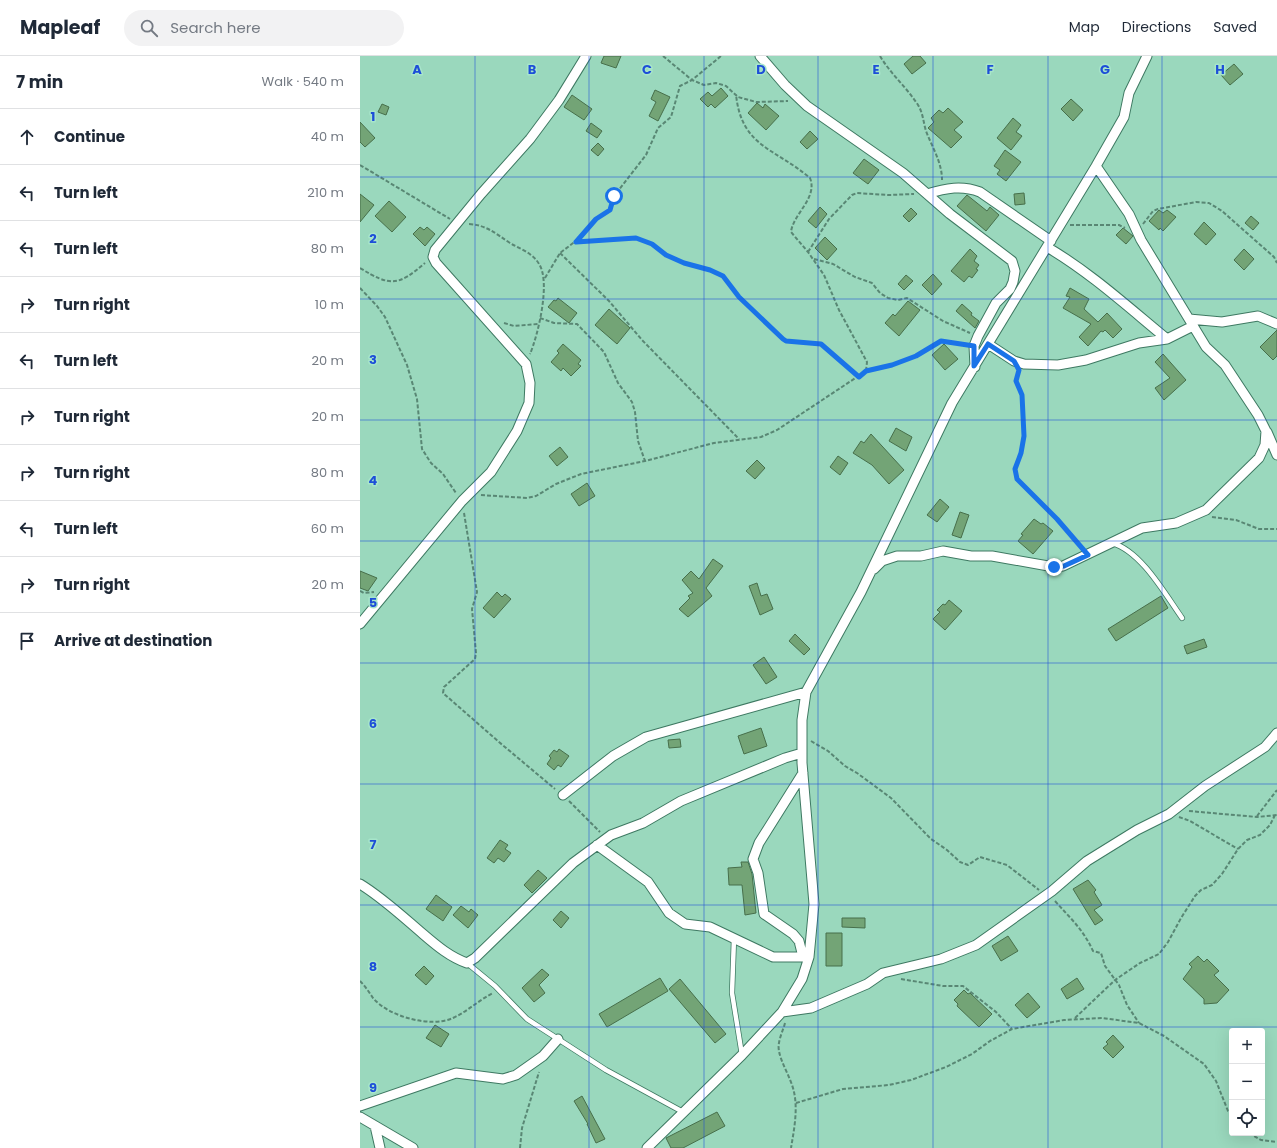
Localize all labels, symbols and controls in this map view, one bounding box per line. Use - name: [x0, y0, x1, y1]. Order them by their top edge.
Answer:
- search box: [124, 10, 404, 46]
- text: Mapleaf: [20, 14, 100, 41]
- icon: search: [138, 17, 160, 39]
- text: Search here: [170, 17, 261, 38]
- text: Map: [1069, 17, 1100, 37]
- text: Directions: [1122, 17, 1191, 37]
- text: Saved: [1213, 17, 1257, 37]
- text: A: [412, 60, 422, 79]
- text: B: [528, 60, 537, 79]
- text: C: [642, 60, 652, 79]
- text: D: [756, 60, 766, 79]
- text: E: [872, 60, 880, 79]
- text: F: [986, 60, 994, 79]
- text: G: [1100, 60, 1110, 79]
- text: H: [1215, 60, 1225, 79]
- text: 7 min: [16, 70, 63, 94]
- text: Walk · 540 m: [262, 72, 344, 91]
- text: 1: [371, 107, 375, 126]
- icon: ahead: [16, 126, 38, 148]
- text: Continue: [54, 126, 125, 147]
- text: 40 m: [311, 127, 344, 146]
- icon: left: [16, 182, 38, 204]
- text: Turn left: [54, 182, 118, 203]
- text: 210 m: [307, 183, 344, 202]
- route start: [605, 187, 623, 205]
- text: 2: [369, 229, 377, 248]
- icon: left: [16, 238, 38, 260]
- text: Turn left: [54, 238, 118, 259]
- text: 80 m: [311, 239, 344, 258]
- icon: right: [16, 294, 38, 316]
- text: Turn right: [54, 294, 130, 315]
- text: 10 m: [315, 295, 344, 314]
- icon: left: [16, 350, 38, 372]
- text: Turn left: [54, 350, 118, 371]
- text: 3: [369, 350, 377, 369]
- text: 20 m: [311, 351, 344, 370]
- icon: right: [16, 406, 38, 428]
- text: Turn right: [54, 406, 130, 427]
- text: 20 m: [311, 407, 344, 426]
- icon: right: [16, 462, 38, 484]
- text: Turn right: [54, 462, 130, 483]
- text: 80 m: [311, 463, 344, 482]
- text: 4: [369, 471, 378, 490]
- icon: left: [16, 518, 38, 540]
- text: Turn left: [54, 518, 118, 539]
- text: 60 m: [311, 519, 344, 538]
- route end: [1045, 558, 1063, 576]
- icon: right: [16, 574, 38, 596]
- text: Turn right: [54, 574, 130, 595]
- text: 20 m: [311, 575, 344, 594]
- text: 5: [369, 593, 377, 612]
- icon: arrive: [16, 630, 38, 652]
- text: Arrive at destination: [54, 630, 212, 651]
- text: 6: [369, 714, 377, 733]
- text: 7: [370, 835, 377, 854]
- text: 8: [369, 957, 377, 976]
- map controls: [1229, 1028, 1265, 1136]
- button: +: [1229, 1028, 1265, 1064]
- button: −: [1229, 1064, 1265, 1100]
- text: 9: [369, 1078, 377, 1097]
- button: locate: [1229, 1100, 1265, 1136]

